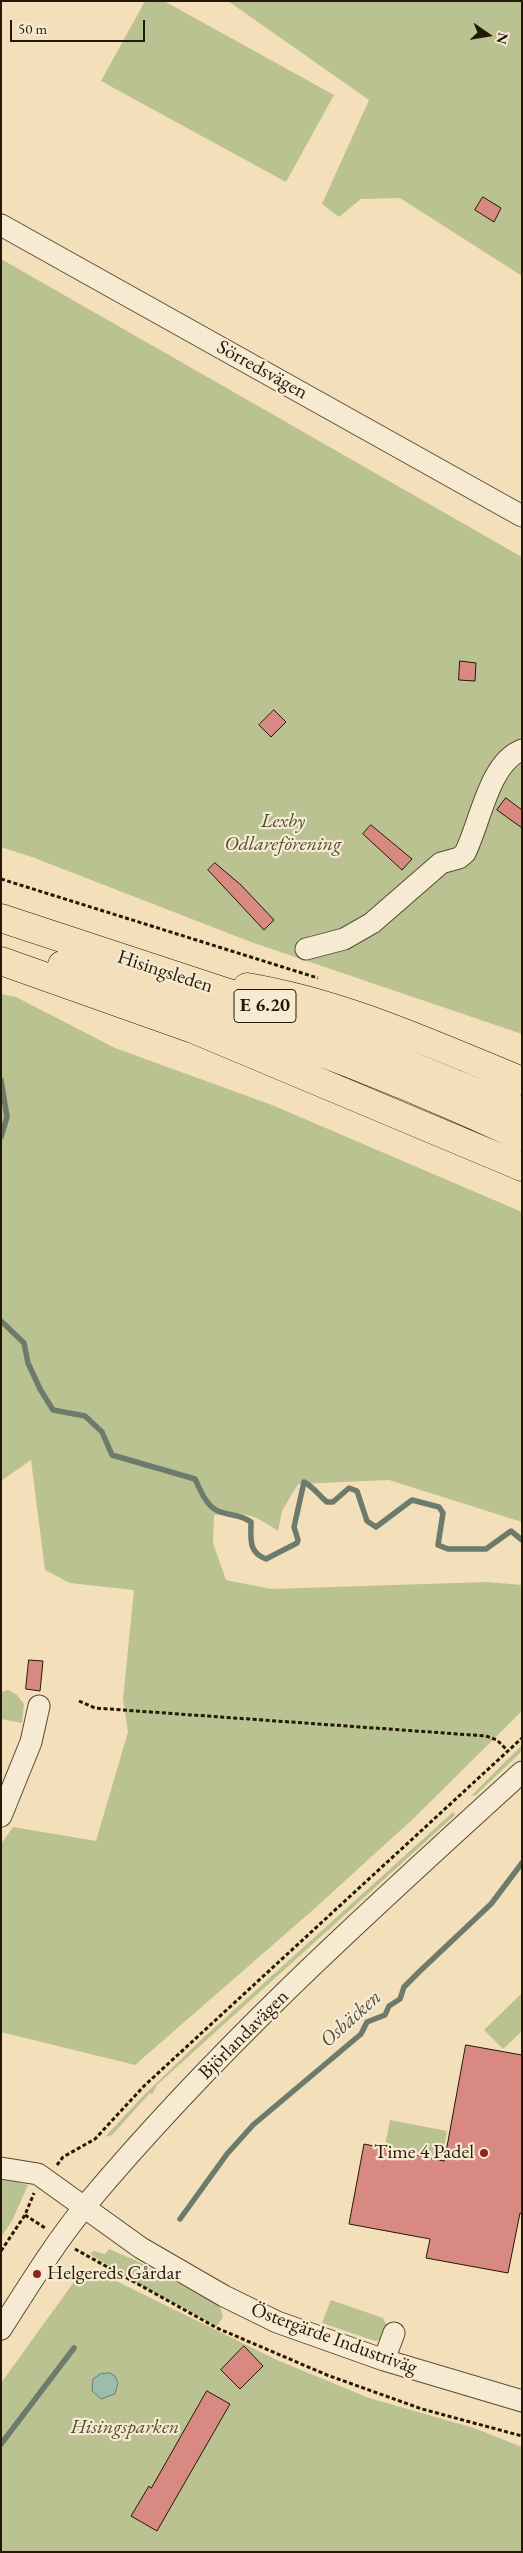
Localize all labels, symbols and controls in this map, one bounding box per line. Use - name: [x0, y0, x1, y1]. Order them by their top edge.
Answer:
- scale bar: [12, 10, 148, 42]
- north arrow: [463, 10, 513, 60]
- text: 50 m: [18, 19, 47, 38]
- text: N: [493, 31, 513, 46]
- street label: Sörredsvägen: [212, 335, 312, 405]
- park label: Lexby Odlareförening: [225, 810, 341, 857]
- street label: Hisingsleden: [114, 945, 216, 999]
- road number: E 6.20: [234, 989, 296, 1022]
- street label: Björlandavägen: [194, 1985, 294, 2085]
- water label: Osbäcken: [315, 1985, 387, 2053]
- place label: Time 4 Padel: [374, 2141, 474, 2165]
- marker: Time 4 Padel: [478, 2147, 490, 2159]
- place label: Helgereds Gårdar: [47, 2262, 181, 2286]
- marker: Helgereds Gårdar: [31, 2268, 43, 2280]
- street label: Östergärde Industriväg: [248, 2298, 420, 2380]
- park label: Hisingsparken: [71, 2416, 179, 2440]

